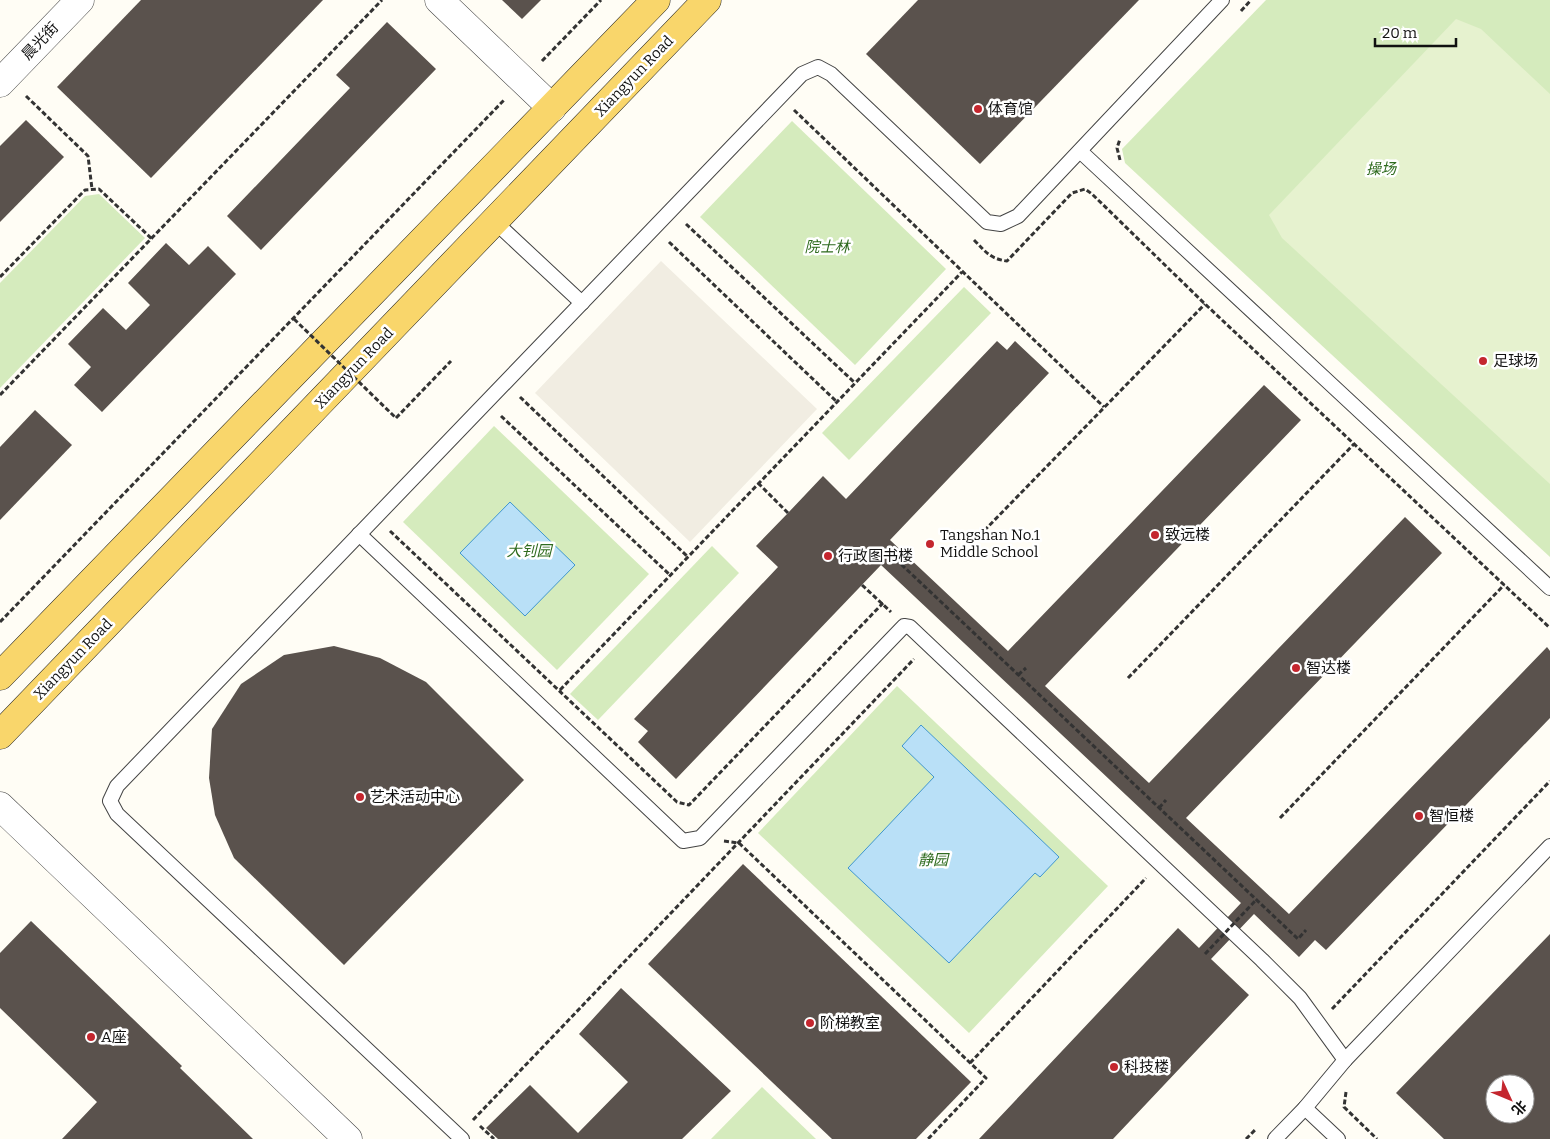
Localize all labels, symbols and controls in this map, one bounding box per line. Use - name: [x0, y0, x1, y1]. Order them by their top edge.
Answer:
- scale bar: [1375, 15, 1456, 47]
- street label: 晨光街: [18, 19, 62, 63]
- text: 20 m: [1382, 24, 1418, 42]
- street label: Xiangyun Road: [591, 32, 677, 120]
- place label: 体育馆: [988, 100, 1033, 118]
- marker: 体育馆: [972, 103, 984, 115]
- park label: 操场: [1366, 160, 1398, 178]
- park label: 院士林: [804, 238, 851, 256]
- street label: Xiangyun Road: [311, 324, 397, 412]
- place label: 足球场: [1493, 352, 1538, 370]
- marker: 足球场: [1477, 355, 1489, 367]
- place label: Tangshan No.1 Middle School: [940, 526, 1040, 561]
- place label: 致远楼: [1165, 526, 1210, 544]
- marker: 致远楼: [1149, 529, 1161, 541]
- marker: Tangshan No.1 Middle School: [924, 538, 936, 550]
- park label: 大钊园: [506, 542, 553, 560]
- place label: 行政图书楼: [838, 547, 913, 565]
- marker: 行政图书楼: [822, 550, 834, 562]
- street label: Xiangyun Road: [30, 615, 116, 703]
- place label: 智达楼: [1306, 659, 1351, 677]
- marker: 智达楼: [1290, 662, 1302, 674]
- place label: 艺术活动中心: [370, 788, 460, 806]
- marker: 艺术活动中心: [354, 791, 366, 803]
- place label: 智恒楼: [1429, 807, 1474, 825]
- marker: 智恒楼: [1413, 810, 1425, 822]
- park label: 静园: [918, 851, 950, 869]
- place label: 阶梯教室: [820, 1014, 880, 1032]
- marker: 阶梯教室: [804, 1017, 816, 1029]
- place label: A座: [101, 1028, 127, 1046]
- marker: A座: [85, 1031, 97, 1043]
- place label: 科技楼: [1124, 1058, 1169, 1076]
- marker: 科技楼: [1108, 1061, 1120, 1073]
- north arrow: [1485, 1074, 1535, 1124]
- text: 北: [1508, 1097, 1530, 1119]

